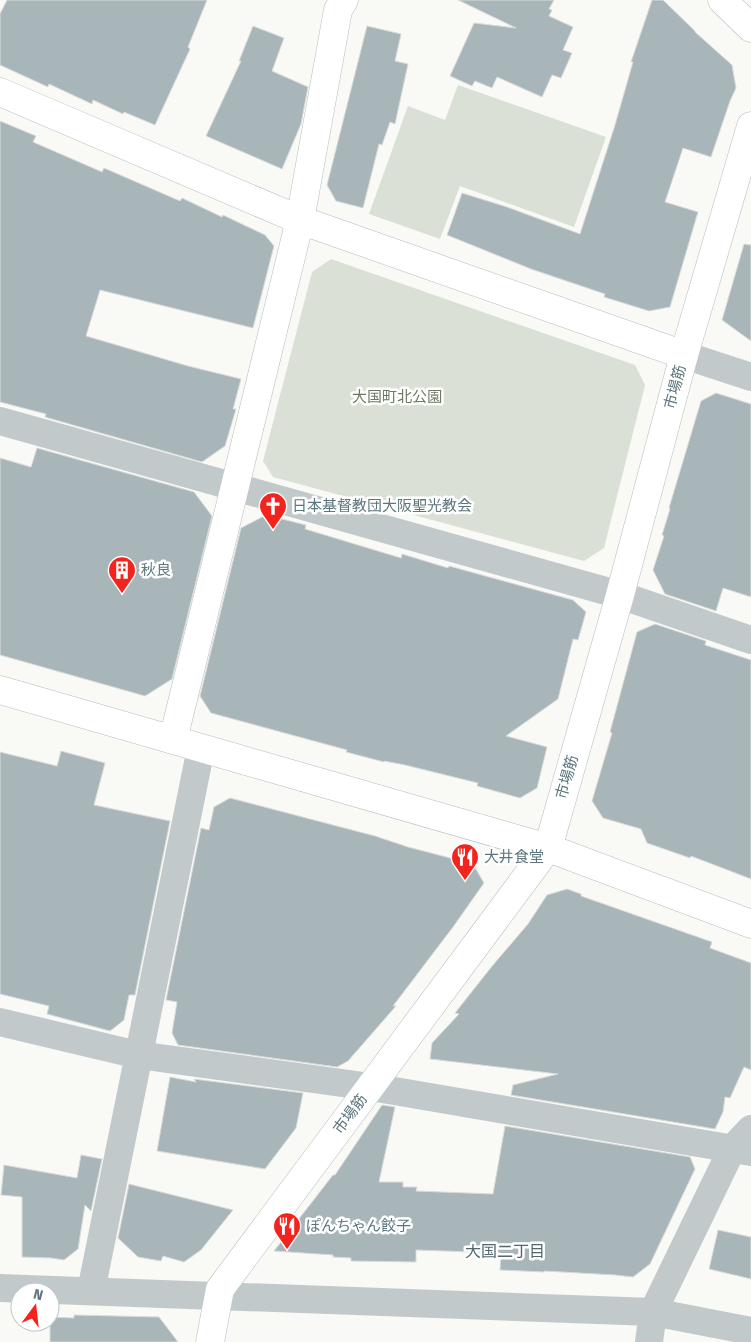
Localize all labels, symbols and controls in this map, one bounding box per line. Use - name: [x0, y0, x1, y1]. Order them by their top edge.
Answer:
- street label: 市場筋: [660, 363, 690, 411]
- park label: 大国町北公園: [352, 388, 442, 406]
- church icon: 日本基督教団大阪聖光教会: [258, 491, 288, 530]
- place label: 日本基督教団大阪聖光教会: [292, 497, 472, 515]
- building icon: 秋良: [107, 555, 137, 594]
- place label: 秋良: [141, 561, 171, 579]
- street label: 市場筋: [552, 753, 582, 801]
- restaurant icon: 大井食堂: [450, 842, 480, 881]
- place label: 大井食堂: [484, 848, 544, 866]
- street label: 市場筋: [329, 1091, 371, 1137]
- restaurant icon: ぽんちゃん餃子: [272, 1211, 302, 1250]
- place label: ぽんちゃん餃子: [306, 1217, 411, 1235]
- district label: 大国二丁目: [465, 1242, 545, 1261]
- north arrow: [10, 1282, 60, 1332]
- text: N: [32, 1286, 45, 1304]

